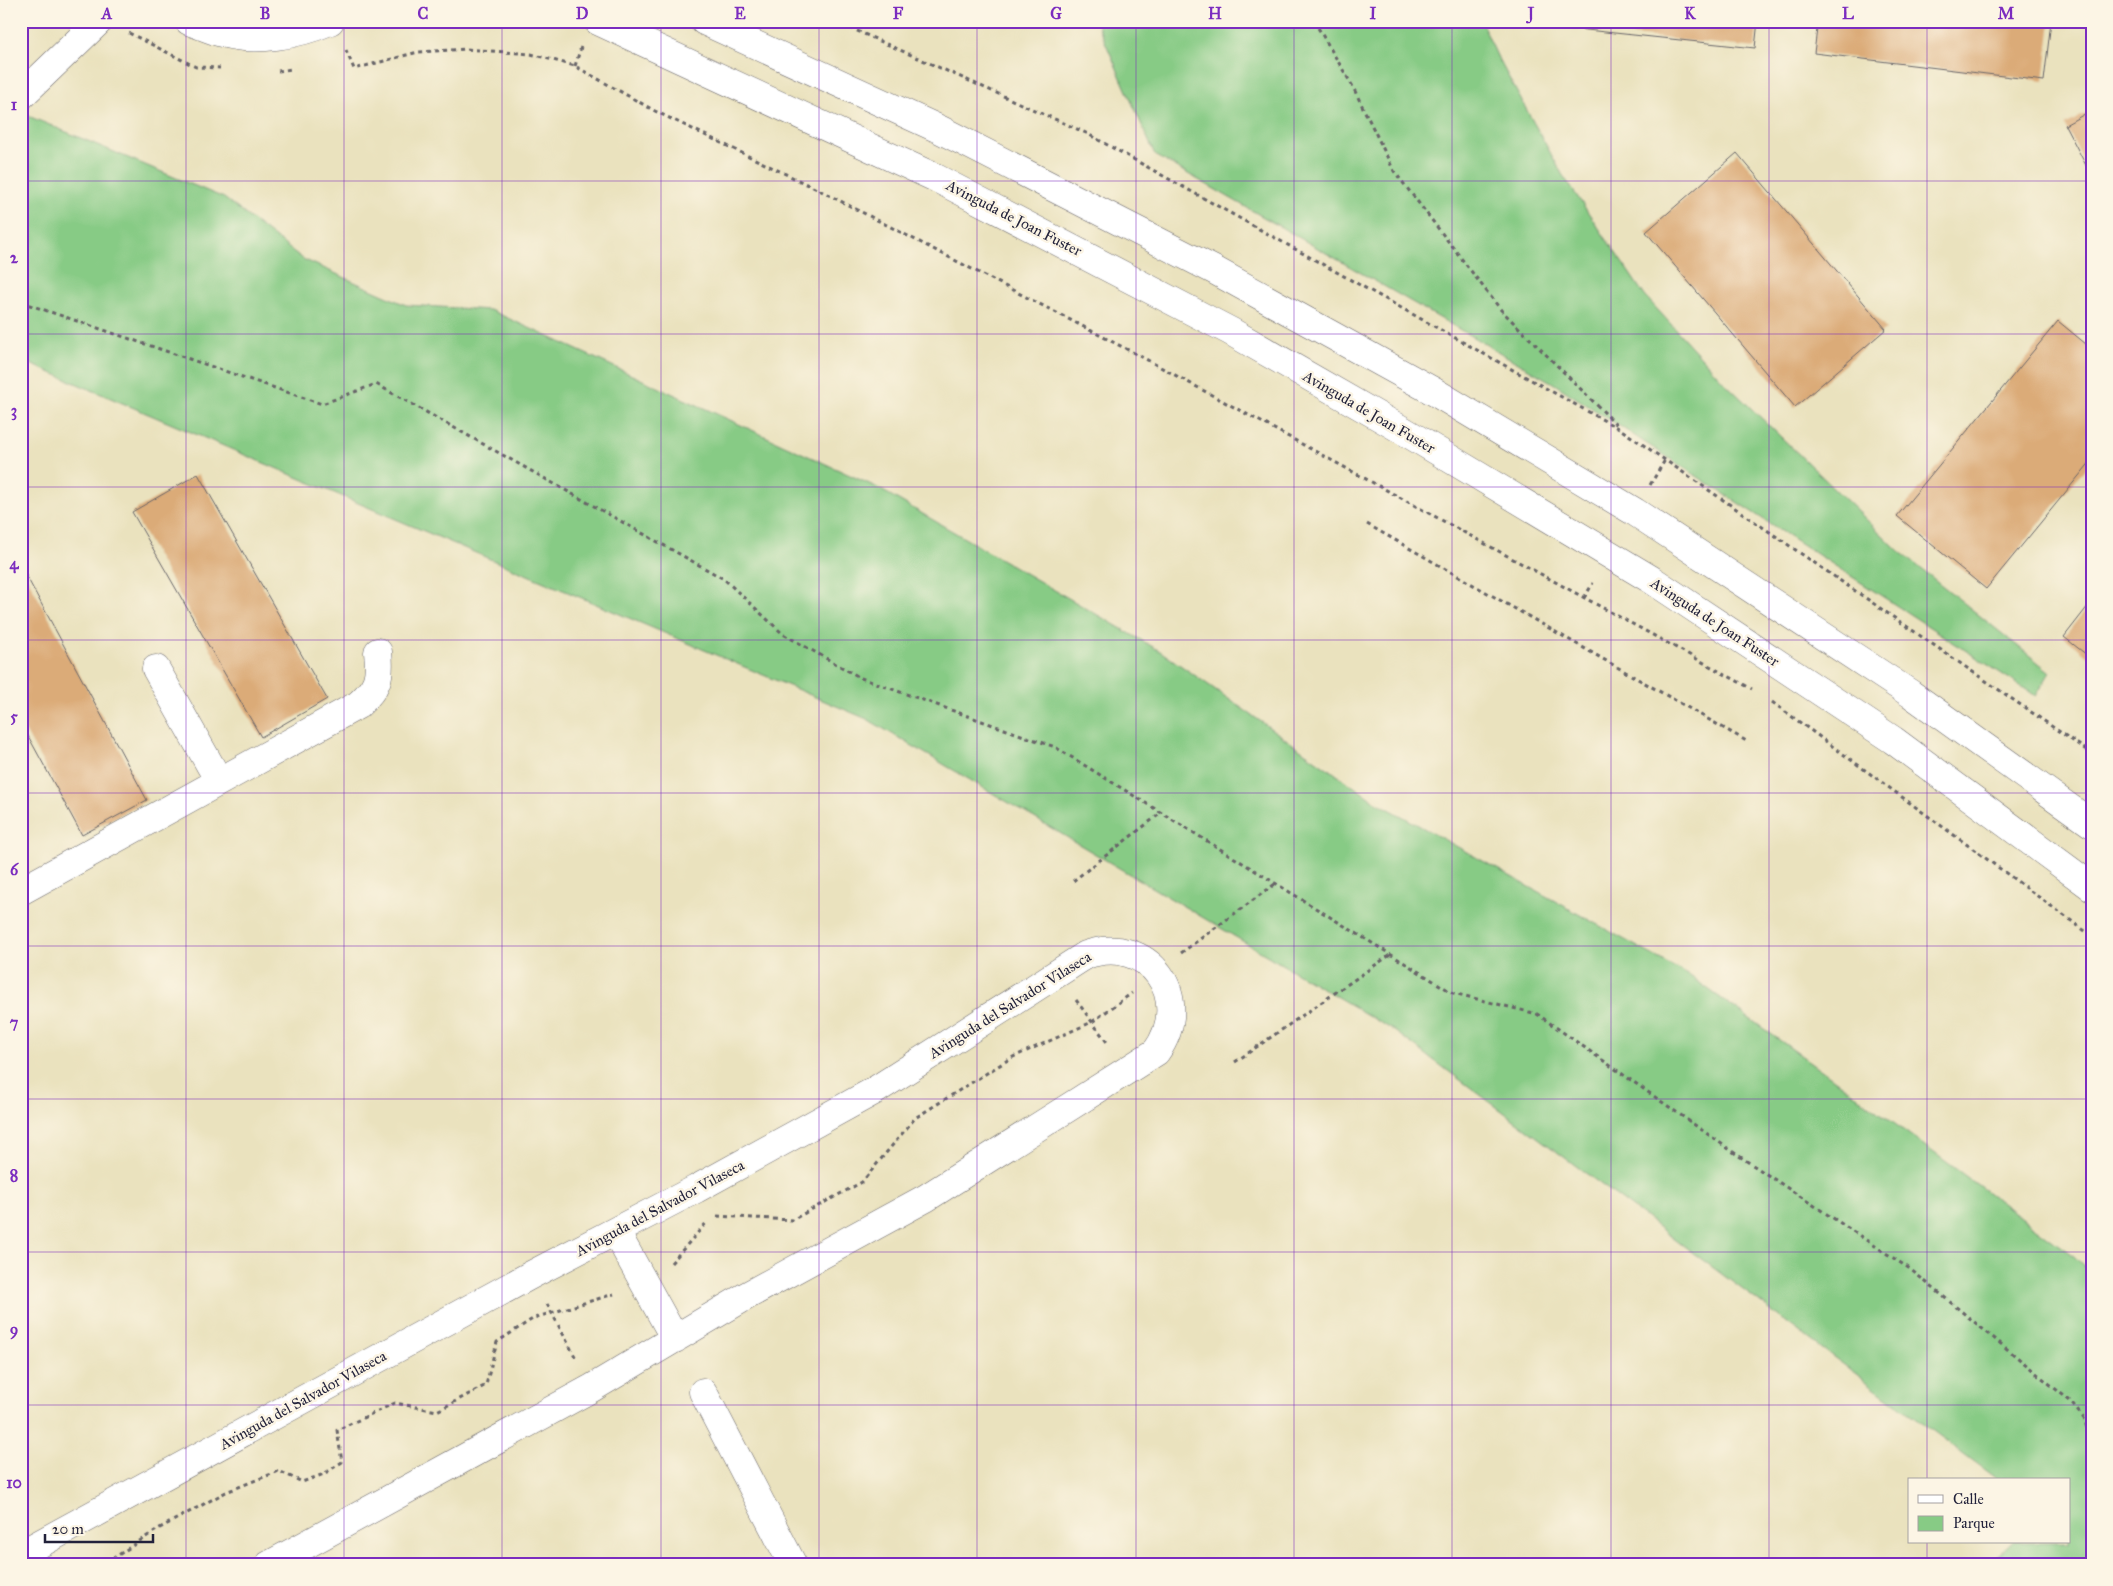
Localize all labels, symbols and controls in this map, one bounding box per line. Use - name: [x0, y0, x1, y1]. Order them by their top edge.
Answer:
- text: A: [101, 4, 113, 23]
- text: B: [260, 4, 270, 23]
- text: C: [418, 4, 429, 23]
- text: D: [576, 4, 589, 23]
- text: E: [734, 4, 746, 23]
- text: F: [893, 4, 904, 23]
- text: G: [1050, 4, 1062, 23]
- text: H: [1208, 4, 1222, 23]
- text: I: [1370, 4, 1377, 23]
- text: J: [1526, 4, 1535, 24]
- text: K: [1684, 4, 1696, 23]
- text: L: [1842, 4, 1854, 23]
- text: M: [1998, 4, 2015, 23]
- text: 1: [11, 95, 18, 114]
- street label: Avinguda de Joan Fuster: [942, 176, 1085, 261]
- text: 2: [10, 248, 19, 267]
- street label: Avinguda de Joan Fuster: [1298, 366, 1439, 458]
- text: 3: [11, 401, 17, 421]
- text: 4: [10, 554, 20, 574]
- street label: Avinguda de Joan Fuster: [1646, 573, 1783, 671]
- text: 5: [10, 707, 18, 726]
- text: 6: [10, 860, 19, 879]
- street label: Avinguda del Salvador Vilaseca: [925, 947, 1095, 1063]
- text: 7: [10, 1013, 19, 1032]
- street label: Avinguda del Salvador Vilaseca: [572, 1156, 748, 1261]
- text: 8: [10, 1166, 18, 1185]
- text: 9: [10, 1320, 18, 1340]
- street label: Avinguda del Salvador Vilaseca: [216, 1346, 390, 1454]
- text: 10: [6, 1473, 22, 1492]
- legend: [1908, 1478, 2070, 1544]
- text: Calle: [1953, 1490, 1984, 1508]
- scale bar: [45, 1511, 152, 1543]
- text: Parque: [1953, 1514, 1995, 1533]
- text: 20 m: [52, 1520, 84, 1538]

